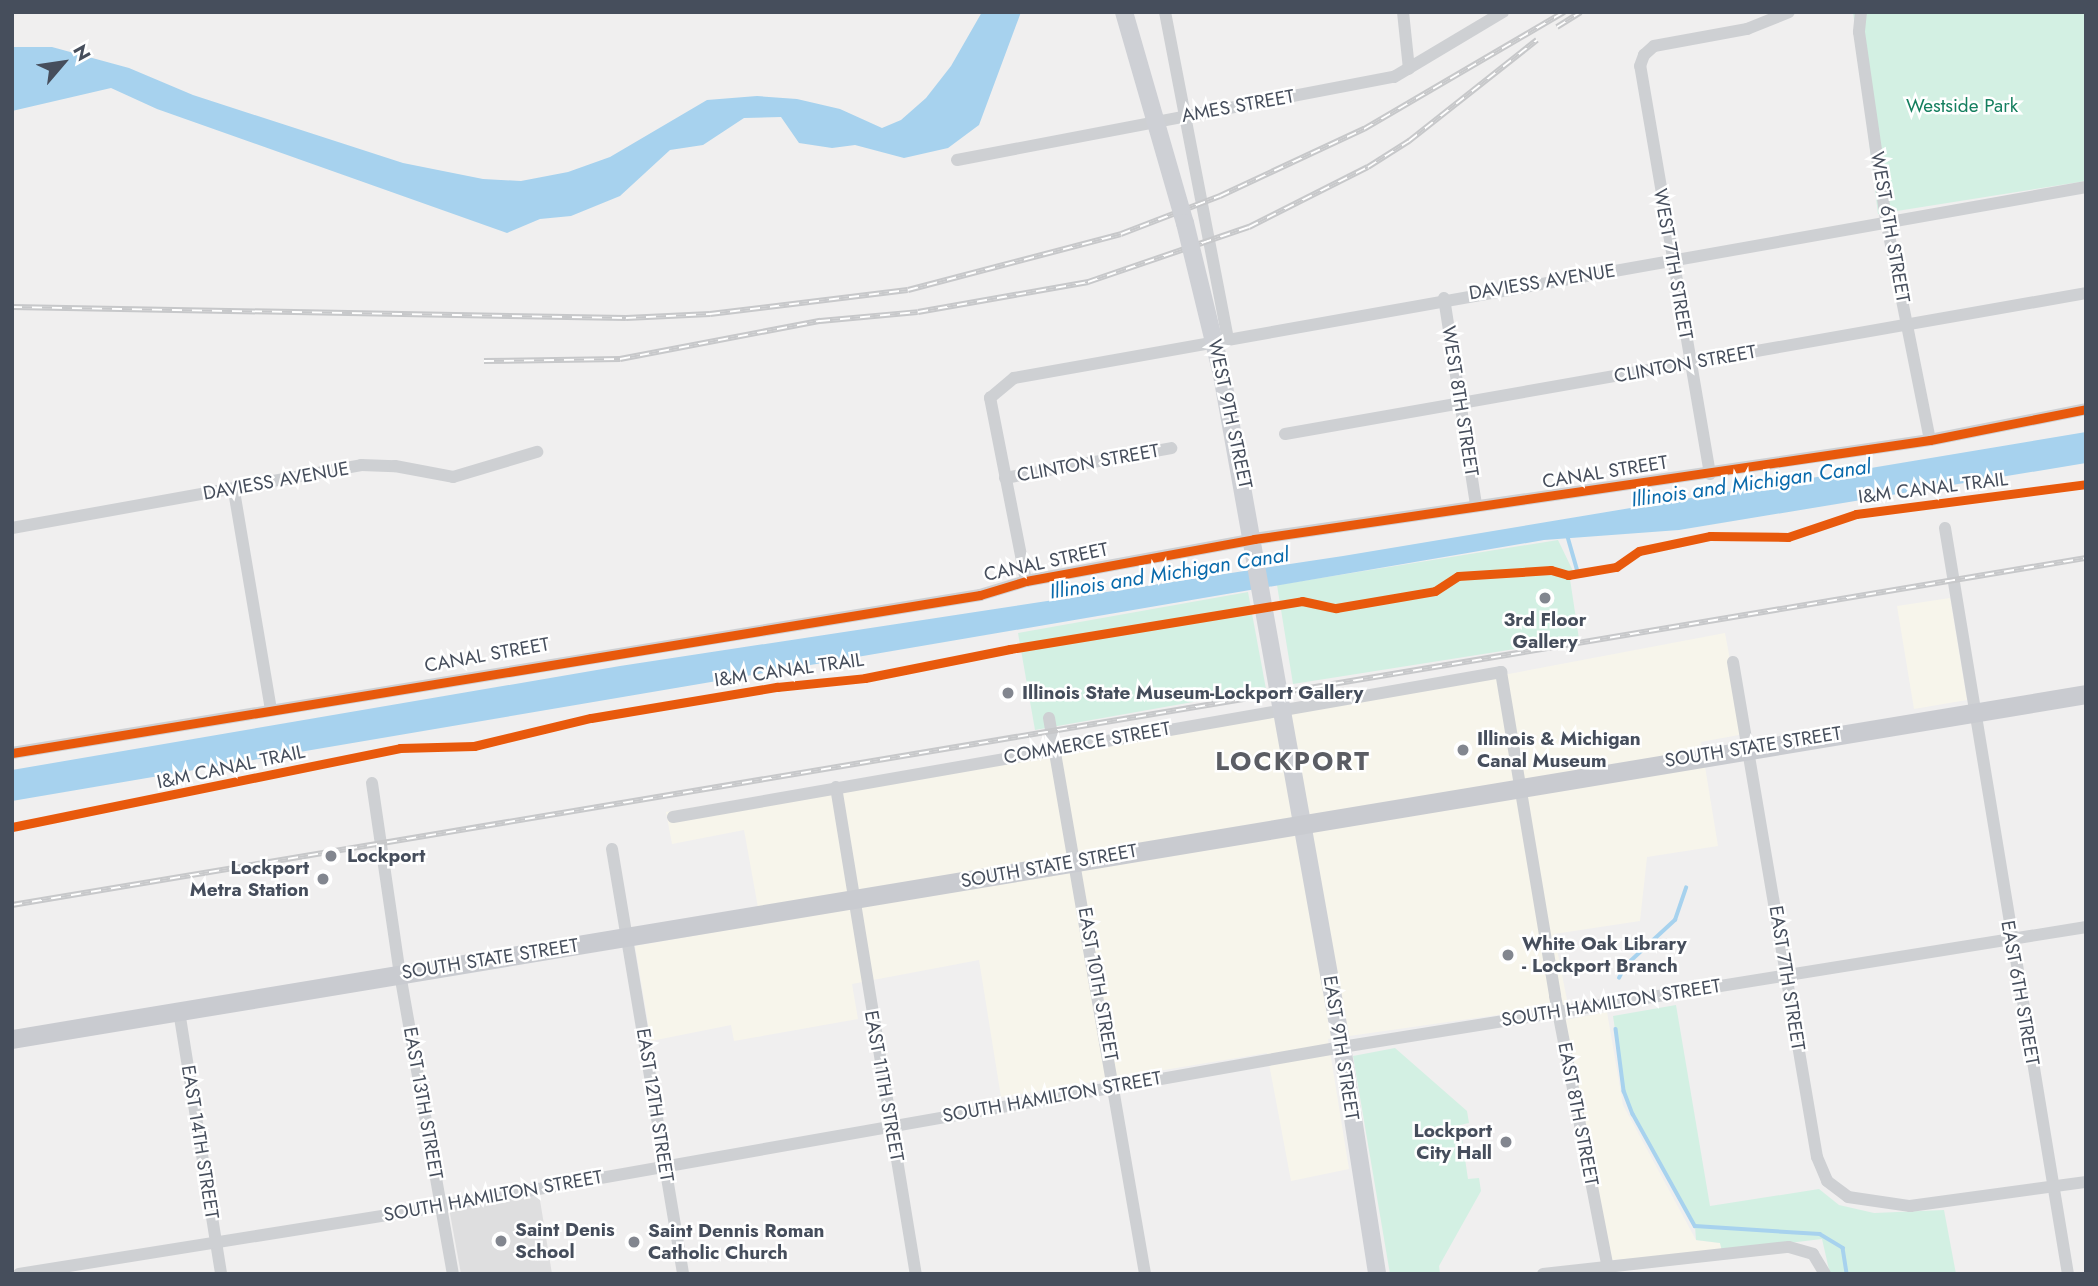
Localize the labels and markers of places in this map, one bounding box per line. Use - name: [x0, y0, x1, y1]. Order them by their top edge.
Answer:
- marker: 3rd Floor Gallery: [1537, 590, 1553, 606]
- place label: 3rd Floor Gallery: [1504, 609, 1586, 653]
- place label: Illinois State Museum-Lockport Gallery: [1022, 682, 1363, 704]
- marker: Illinois State Museum-Lockport Gallery: [1000, 685, 1016, 701]
- place label: Illinois & Michigan Canal Museum: [1477, 728, 1641, 772]
- marker: Illinois & Michigan Canal Museum: [1455, 742, 1471, 758]
- place label: Lockport: [347, 845, 425, 867]
- marker: Lockport: [321, 846, 341, 866]
- place label: Lockport Metra Station: [190, 857, 309, 901]
- marker: Lockport Metra Station: [315, 871, 331, 887]
- place label: White Oak Library - Lockport Branch: [1522, 933, 1687, 977]
- marker: White Oak Library - Lockport Branch: [1500, 947, 1516, 963]
- place label: Lockport City Hall: [1414, 1120, 1492, 1164]
- marker: Lockport City Hall: [1498, 1134, 1514, 1150]
- place label: Saint Denis School: [515, 1219, 615, 1263]
- place label: Saint Dennis Roman Catholic Church: [648, 1220, 825, 1264]
- marker: Saint Denis School: [493, 1233, 509, 1249]
- marker: Saint Dennis Roman Catholic Church: [626, 1234, 642, 1250]

